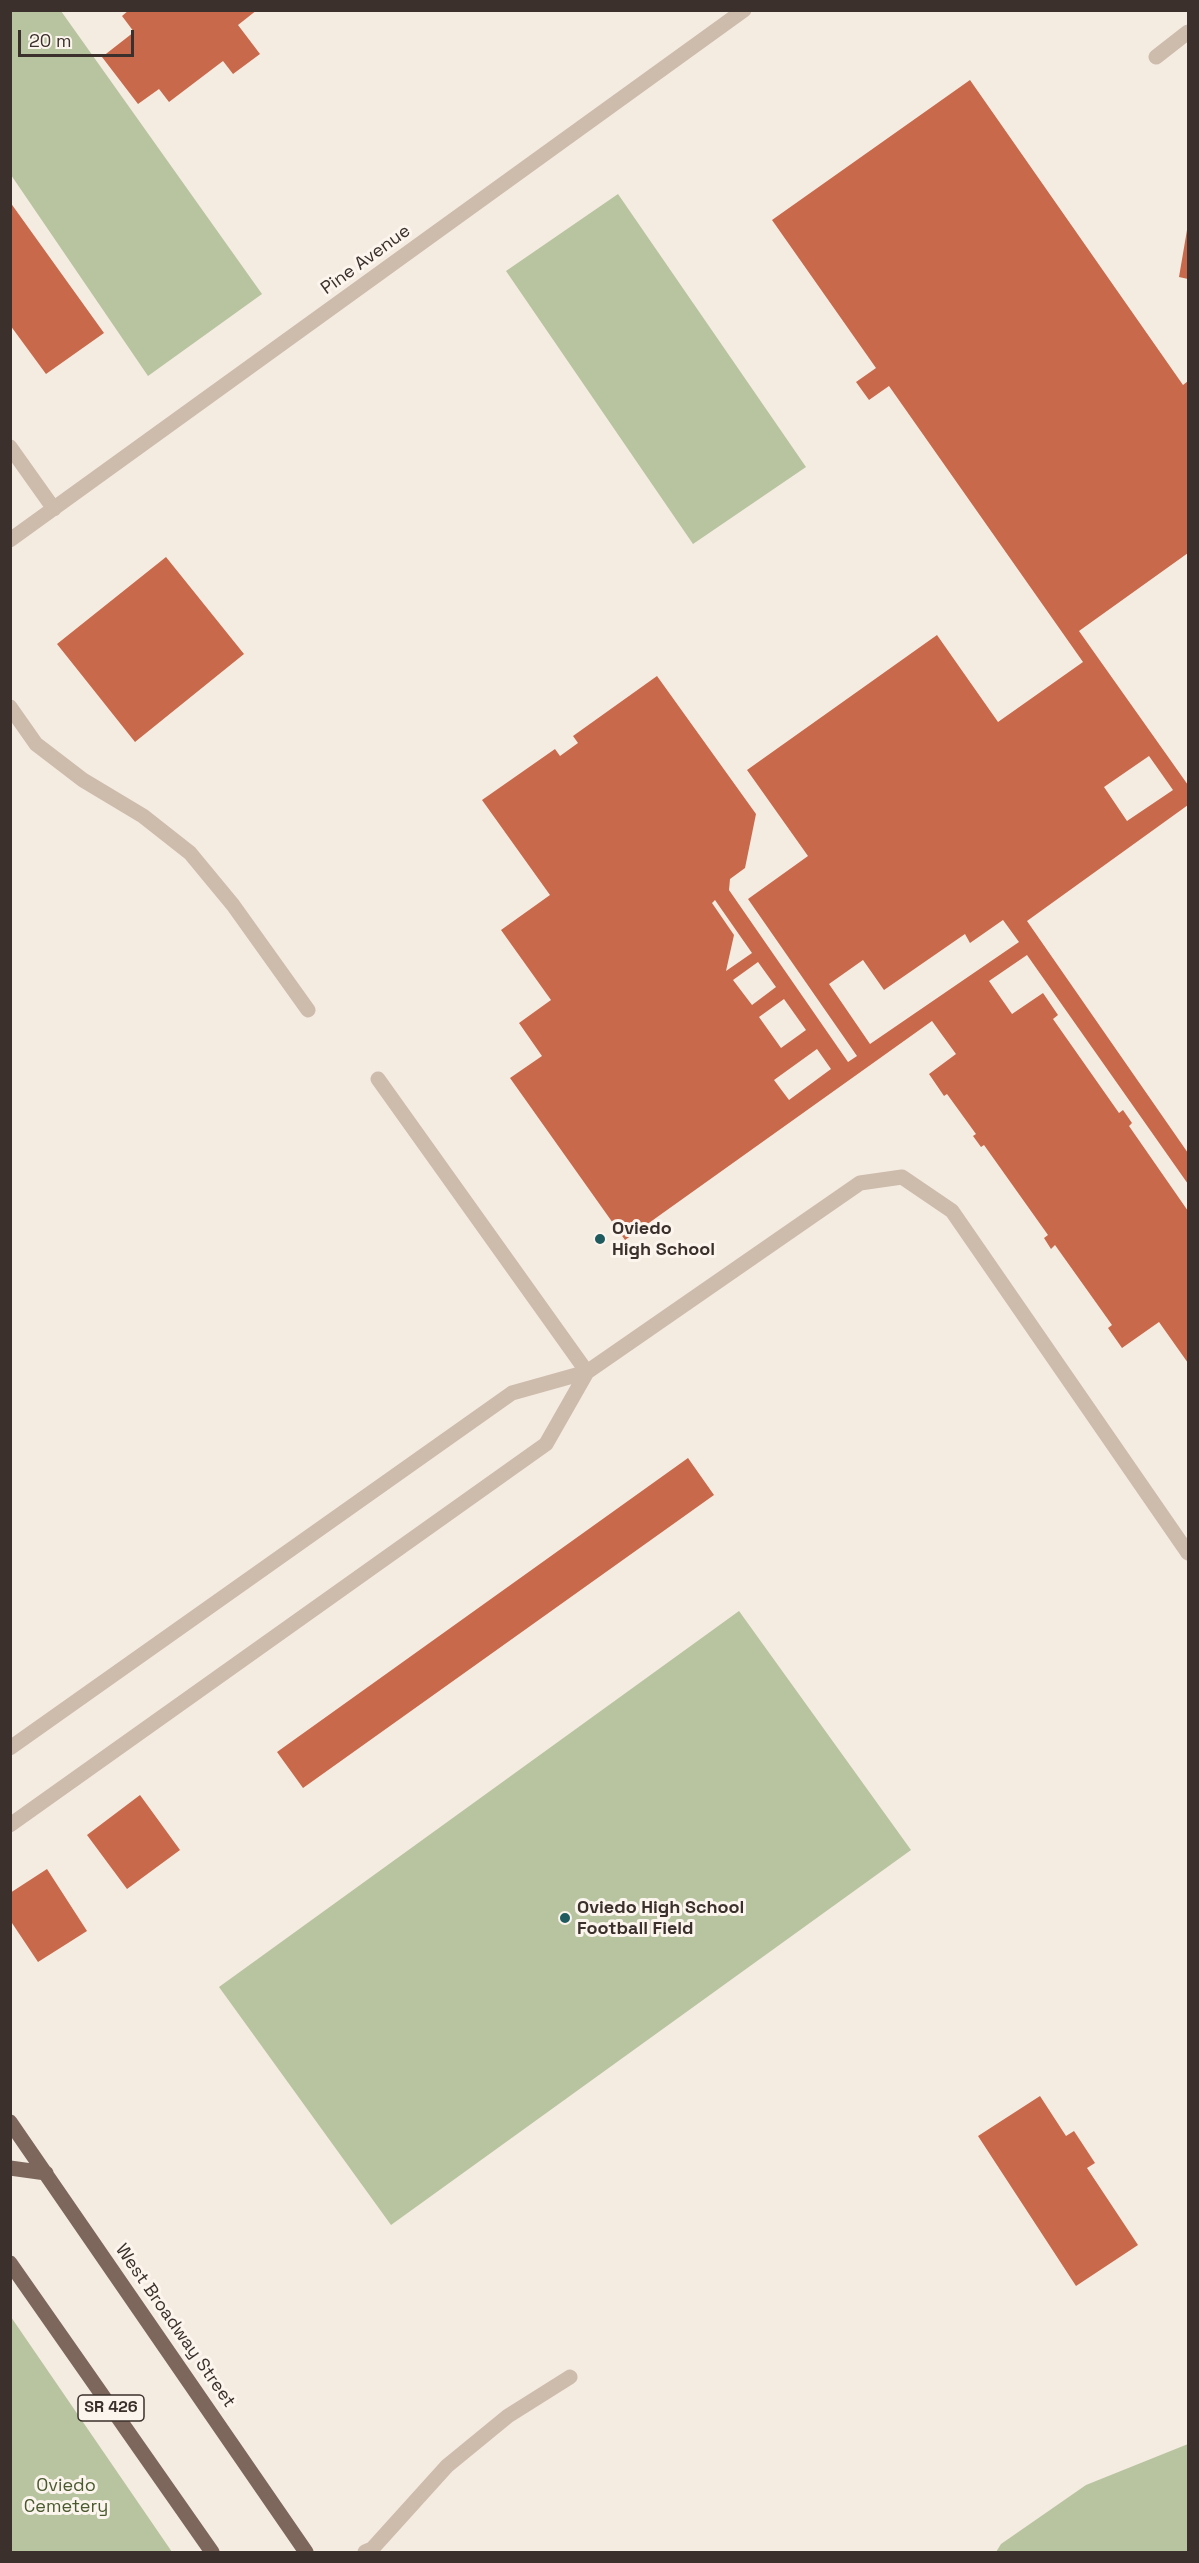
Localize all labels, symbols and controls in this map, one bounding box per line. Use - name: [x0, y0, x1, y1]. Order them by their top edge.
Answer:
- scale bar: [21, 18, 136, 56]
- text: 20 m: [29, 29, 72, 52]
- street label: Pine Avenue: [317, 220, 415, 300]
- place label: Oviedo High School: [612, 1218, 715, 1260]
- marker: Oviedo High School: [593, 1232, 607, 1246]
- place label: Oviedo High School Football Field: [577, 1897, 744, 1940]
- marker: Oviedo High School Football Field: [558, 1911, 572, 1925]
- street label: West Broadway Street: [110, 2240, 240, 2412]
- road number: SR 426: [78, 2395, 144, 2421]
- park label: Oviedo Cemetery: [24, 2475, 108, 2518]

